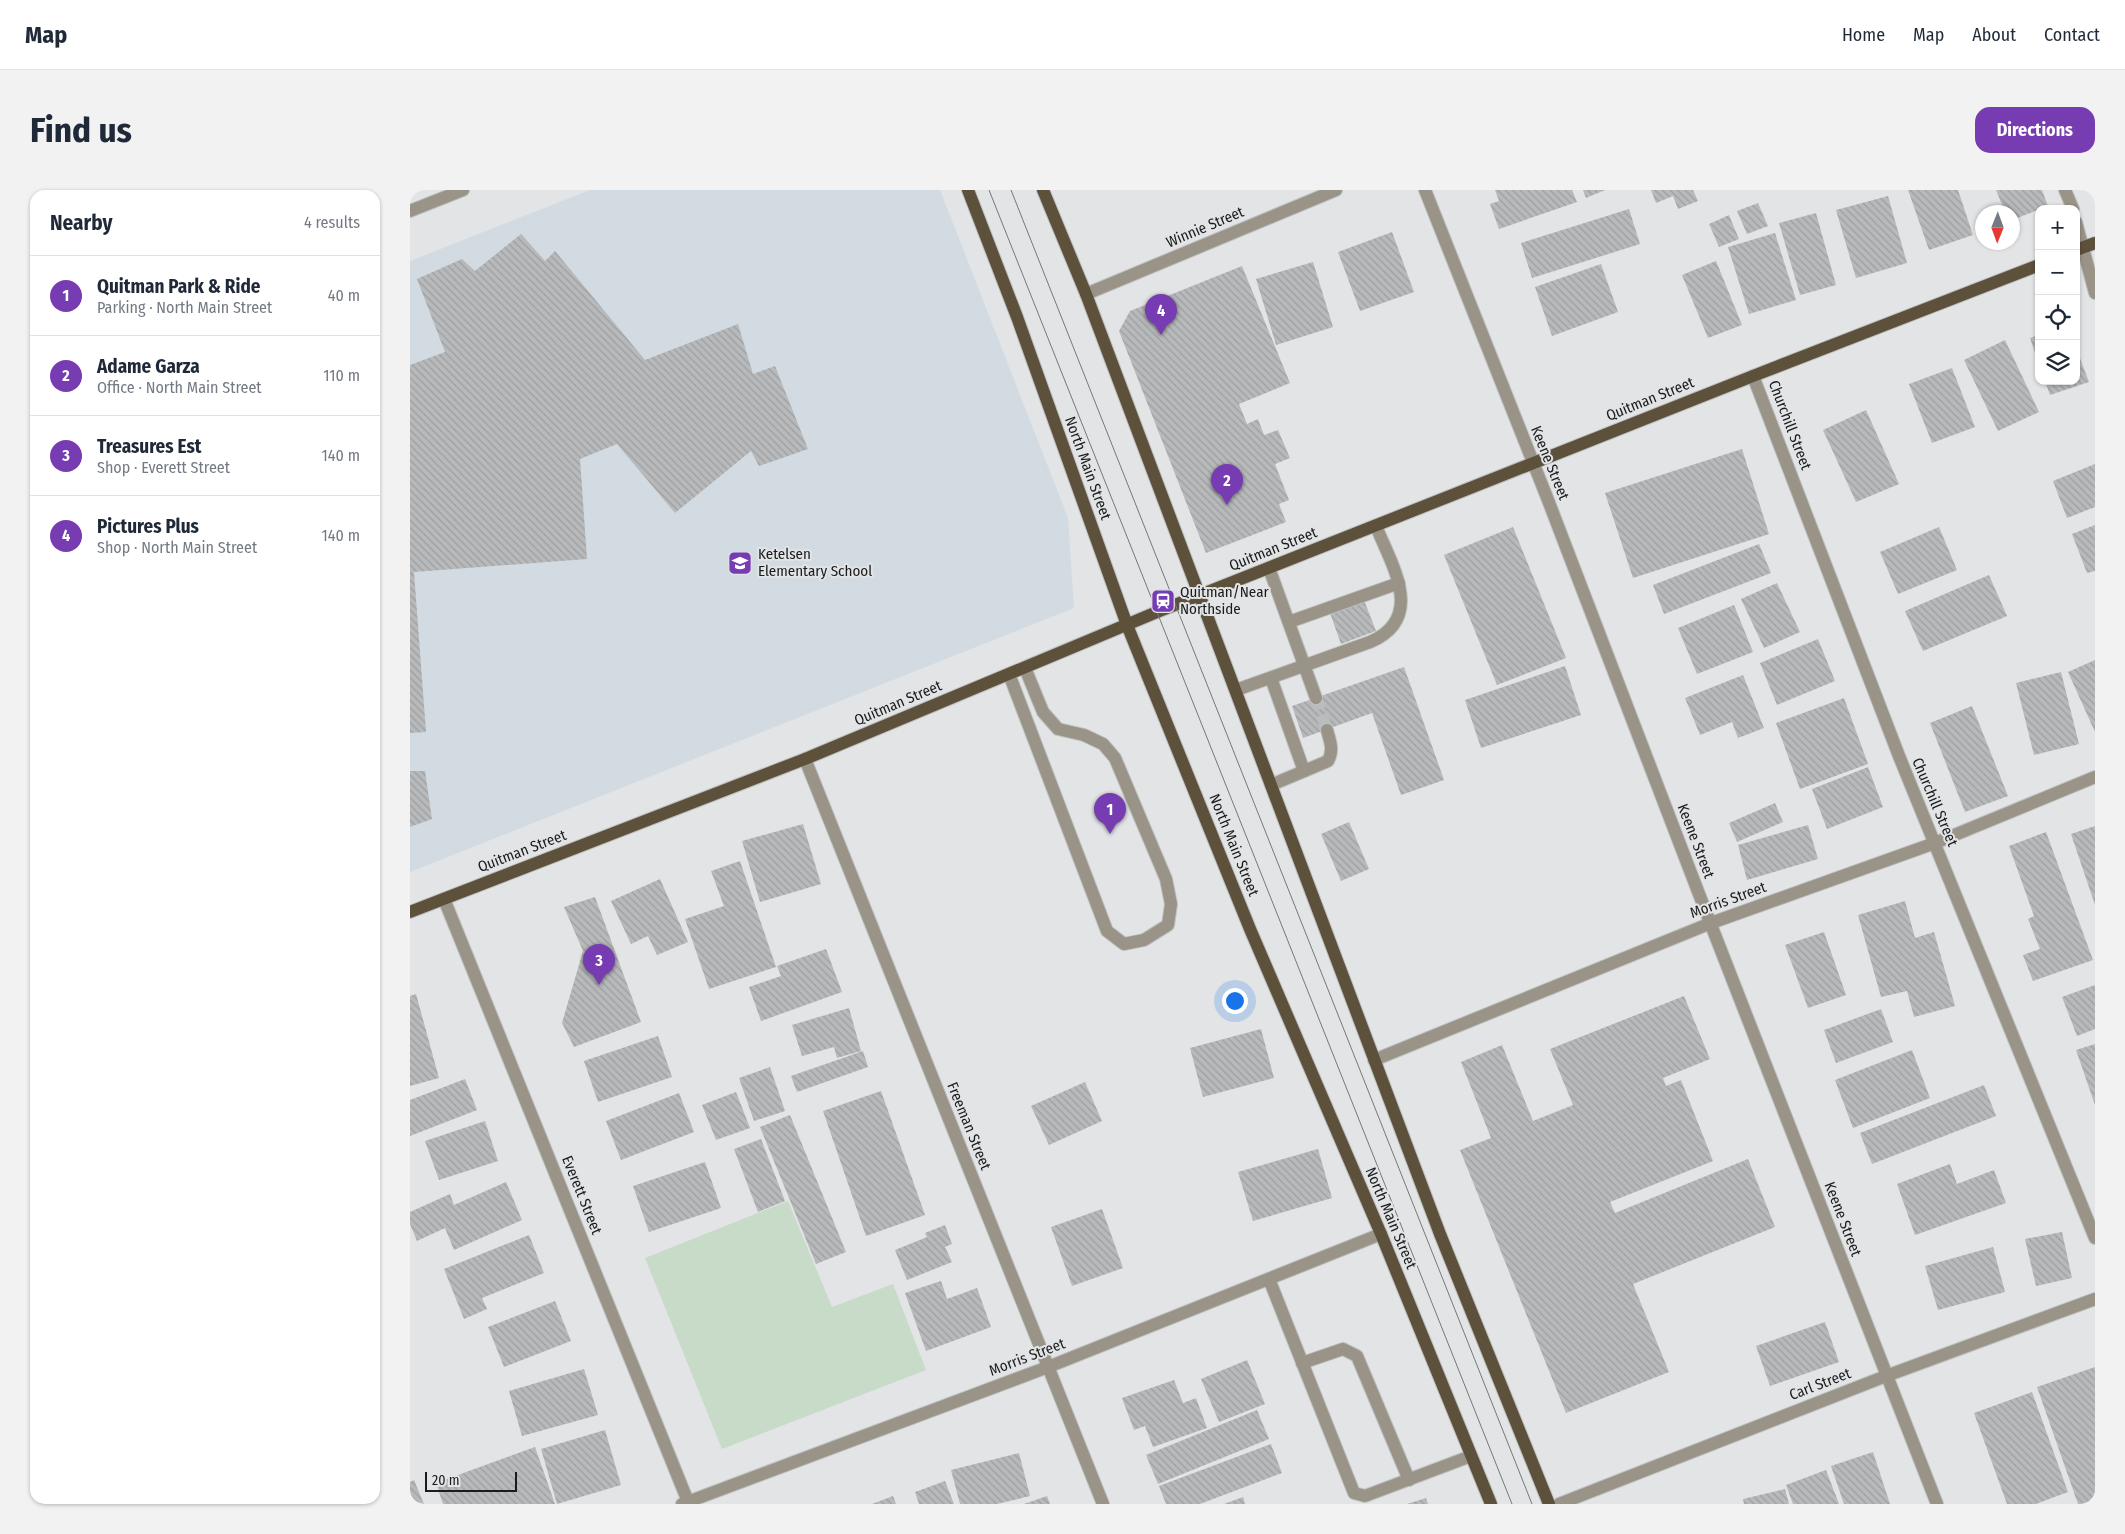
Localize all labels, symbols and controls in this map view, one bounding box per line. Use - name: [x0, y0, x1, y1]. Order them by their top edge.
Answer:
- text: Map: [25, 21, 67, 49]
- text: Home: [1842, 24, 1885, 46]
- text: Map: [1913, 24, 1944, 46]
- text: About: [1972, 24, 2016, 46]
- text: Contact: [2044, 24, 2100, 46]
- button: Directions: [1975, 107, 2095, 153]
- text: Find us: [30, 109, 132, 151]
- street label: Winnie Street: [1164, 203, 1247, 251]
- north arrow: [1975, 205, 2020, 250]
- map controls: [2035, 205, 2080, 385]
- button: +: [2035, 205, 2080, 250]
- text: Nearby: [50, 210, 112, 236]
- text: 4 results: [304, 213, 360, 232]
- button: −: [2035, 250, 2080, 295]
- text: Quitman Park & Ride: [97, 275, 260, 298]
- text: 1: [63, 286, 69, 305]
- text: 40 m: [328, 286, 360, 305]
- pin: 4: [1145, 294, 1177, 335]
- button: locate: [2035, 295, 2080, 340]
- text: Parking · North Main Street: [97, 298, 272, 317]
- button: layers: [2035, 340, 2080, 385]
- text: Adame Garza: [97, 355, 200, 378]
- text: 2: [62, 366, 70, 385]
- text: 110 m: [323, 366, 360, 385]
- street label: Quitman Street: [1603, 373, 1697, 425]
- text: Office · North Main Street: [97, 378, 262, 397]
- street label: Churchill Street: [1765, 378, 1815, 472]
- street label: North Main Street: [1061, 414, 1115, 522]
- street label: Keene Street: [1527, 423, 1573, 503]
- text: Treasures Est: [97, 435, 201, 458]
- text: 3: [62, 446, 70, 465]
- text: 140 m: [322, 446, 360, 465]
- text: Shop · Everett Street: [97, 458, 230, 477]
- pin: 2: [1211, 464, 1243, 505]
- text: Pictures Plus: [97, 515, 199, 538]
- street label: Quitman Street: [1226, 523, 1320, 575]
- text: 4: [62, 526, 70, 545]
- text: 140 m: [322, 526, 360, 545]
- text: Shop · North Main Street: [97, 538, 257, 557]
- place label: Ketelsen Elementary School: [758, 545, 872, 580]
- school or university icon: Ketelsen Elementary School: [727, 550, 753, 576]
- place label: Quitman/Near Northside: [1180, 583, 1269, 618]
- station icon: Quitman/Near Northside: [1150, 588, 1176, 614]
- street label: Quitman Street: [852, 676, 944, 729]
- street label: Churchill Street: [1908, 755, 1962, 849]
- street label: North Main Street: [1205, 791, 1263, 899]
- pin: 1: [1094, 793, 1126, 834]
- street label: Keene Street: [1674, 801, 1718, 881]
- street label: Quitman Street: [475, 826, 569, 876]
- street label: Morris Street: [1688, 878, 1769, 922]
- pin: 3: [583, 944, 615, 985]
- your location: [1222, 988, 1248, 1014]
- street label: Freeman Street: [943, 1080, 995, 1173]
- street label: Everett Street: [558, 1153, 606, 1237]
- street label: North Main Street: [1361, 1164, 1421, 1272]
- street label: Keene Street: [1821, 1179, 1865, 1259]
- street label: Morris Street: [987, 1334, 1067, 1380]
- street label: Carl Street: [1787, 1364, 1853, 1404]
- scale bar: [425, 1469, 518, 1492]
- text: 20 m: [432, 1472, 460, 1489]

